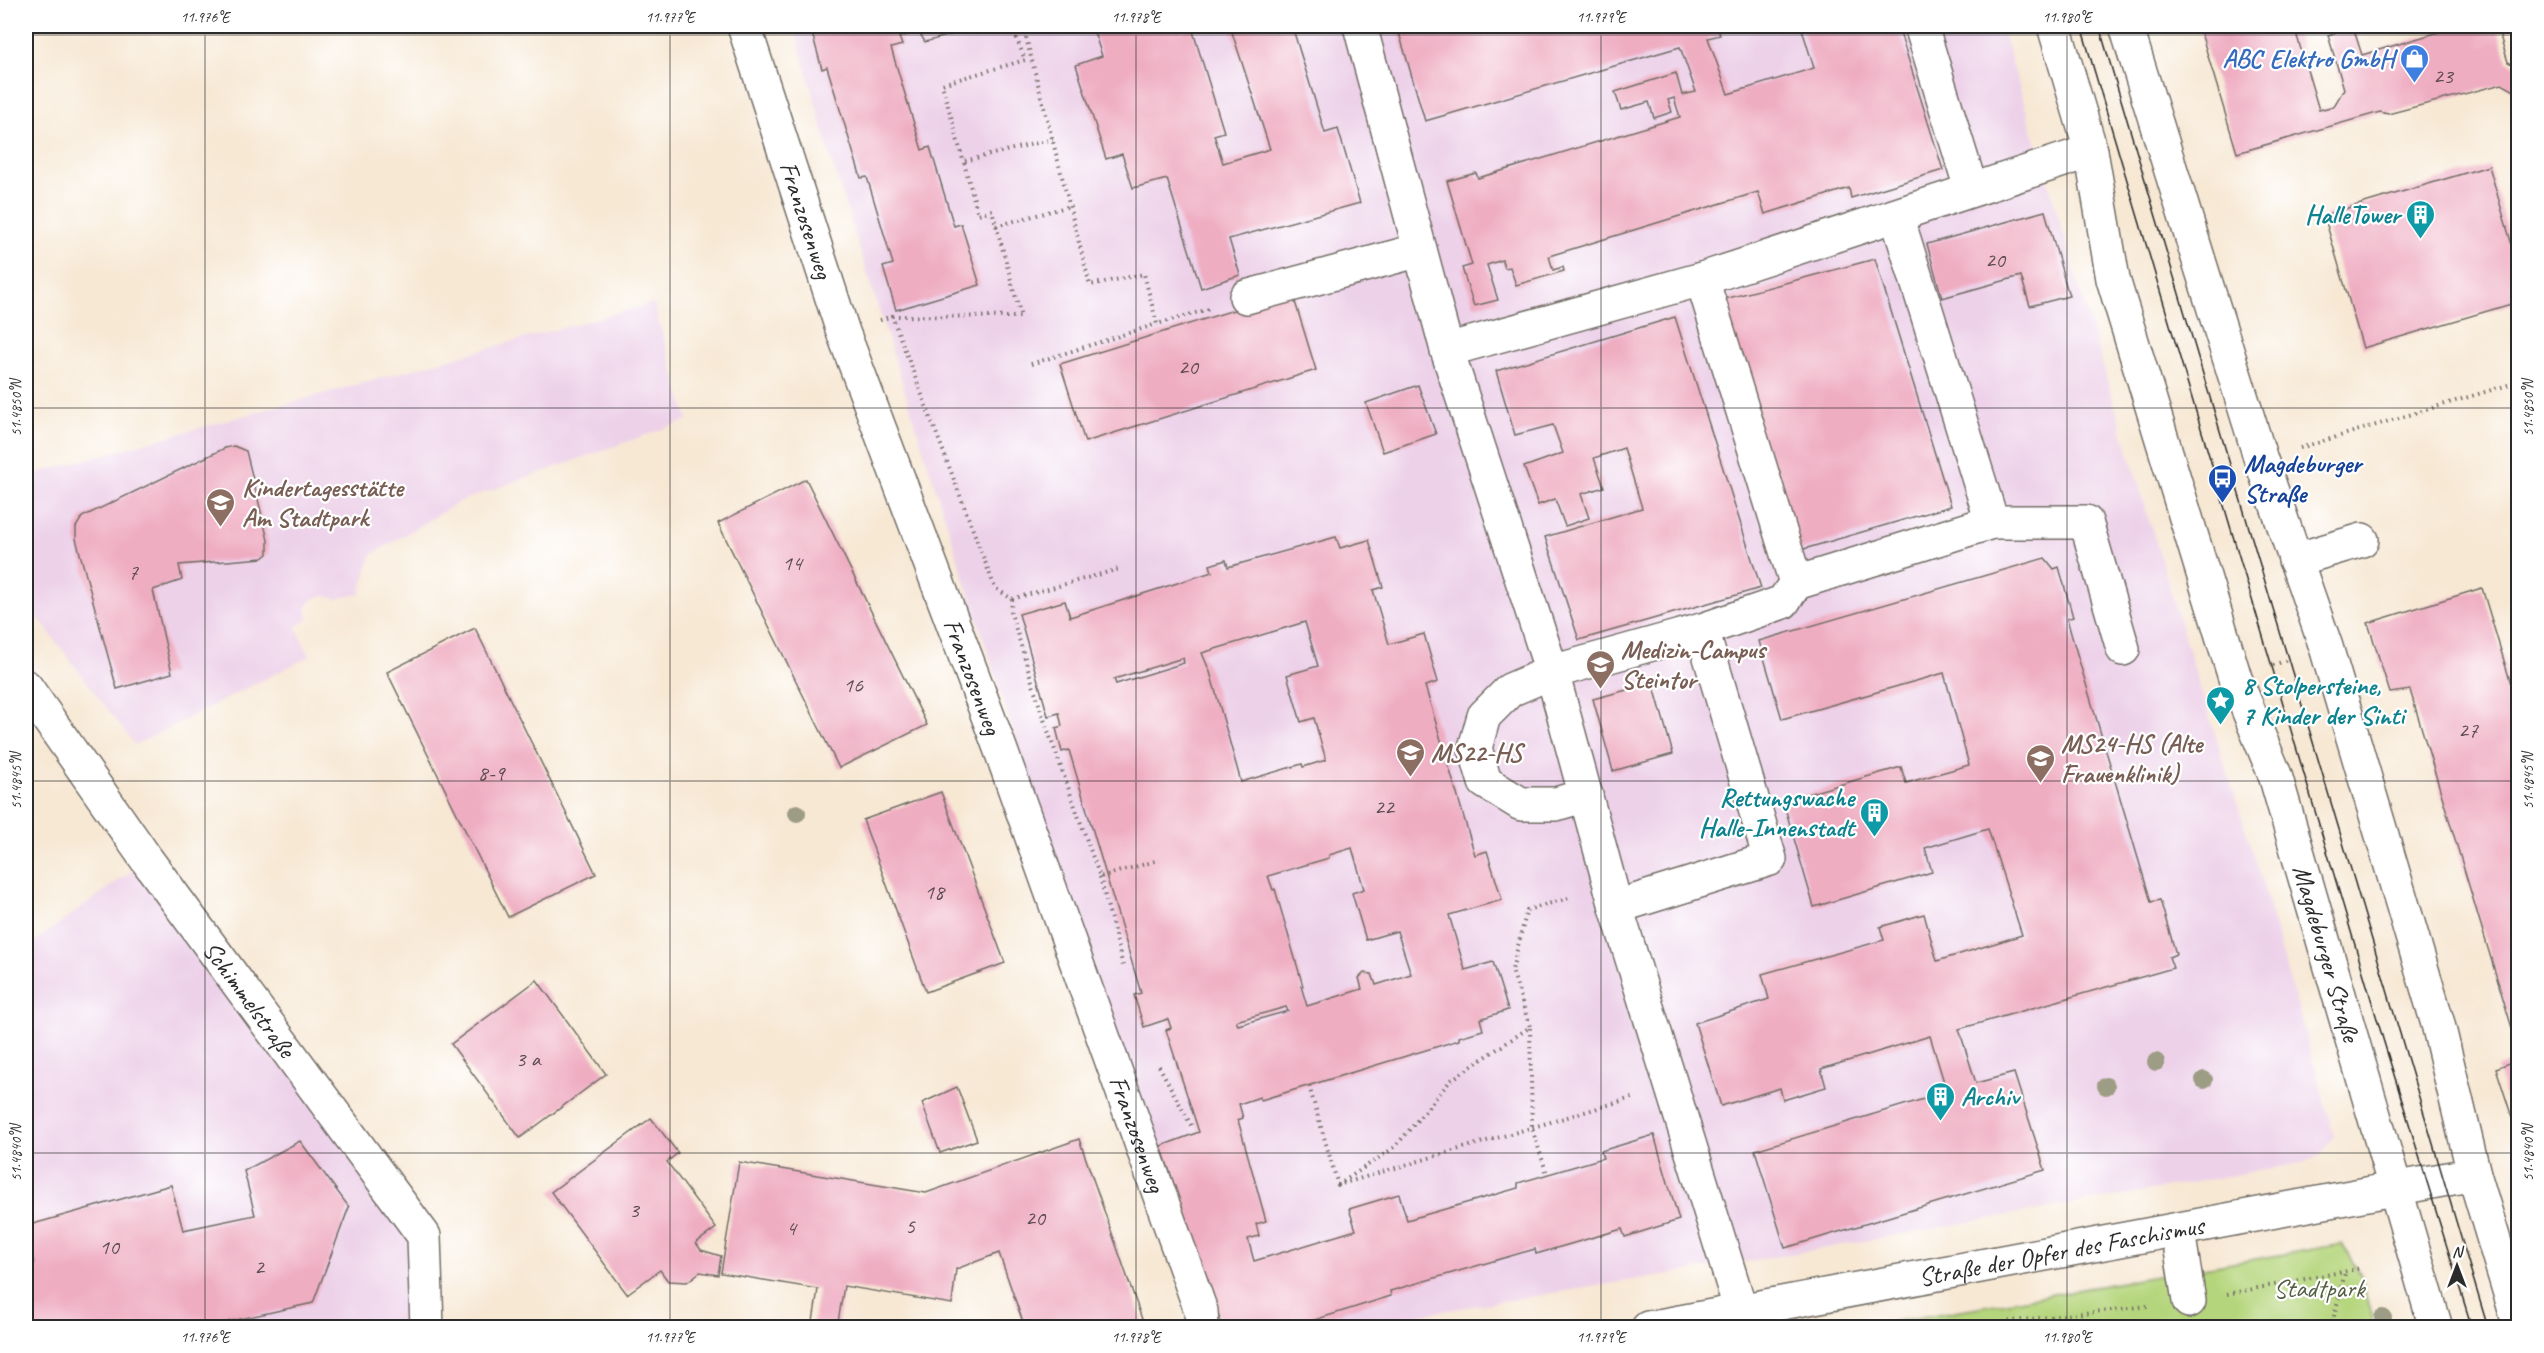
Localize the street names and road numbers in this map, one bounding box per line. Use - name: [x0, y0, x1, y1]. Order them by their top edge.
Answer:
- street label: Franzosenweg: [772, 157, 842, 285]
- street label: Franzosenweg: [936, 614, 1011, 741]
- street label: Magdeburger Straße: [2286, 861, 2369, 1048]
- street label: Schimmelstraße: [196, 935, 305, 1066]
- street label: Franzosenweg: [1102, 1071, 1174, 1198]
- street label: Straße der Opfer des Faschismus: [1916, 1208, 2208, 1294]

